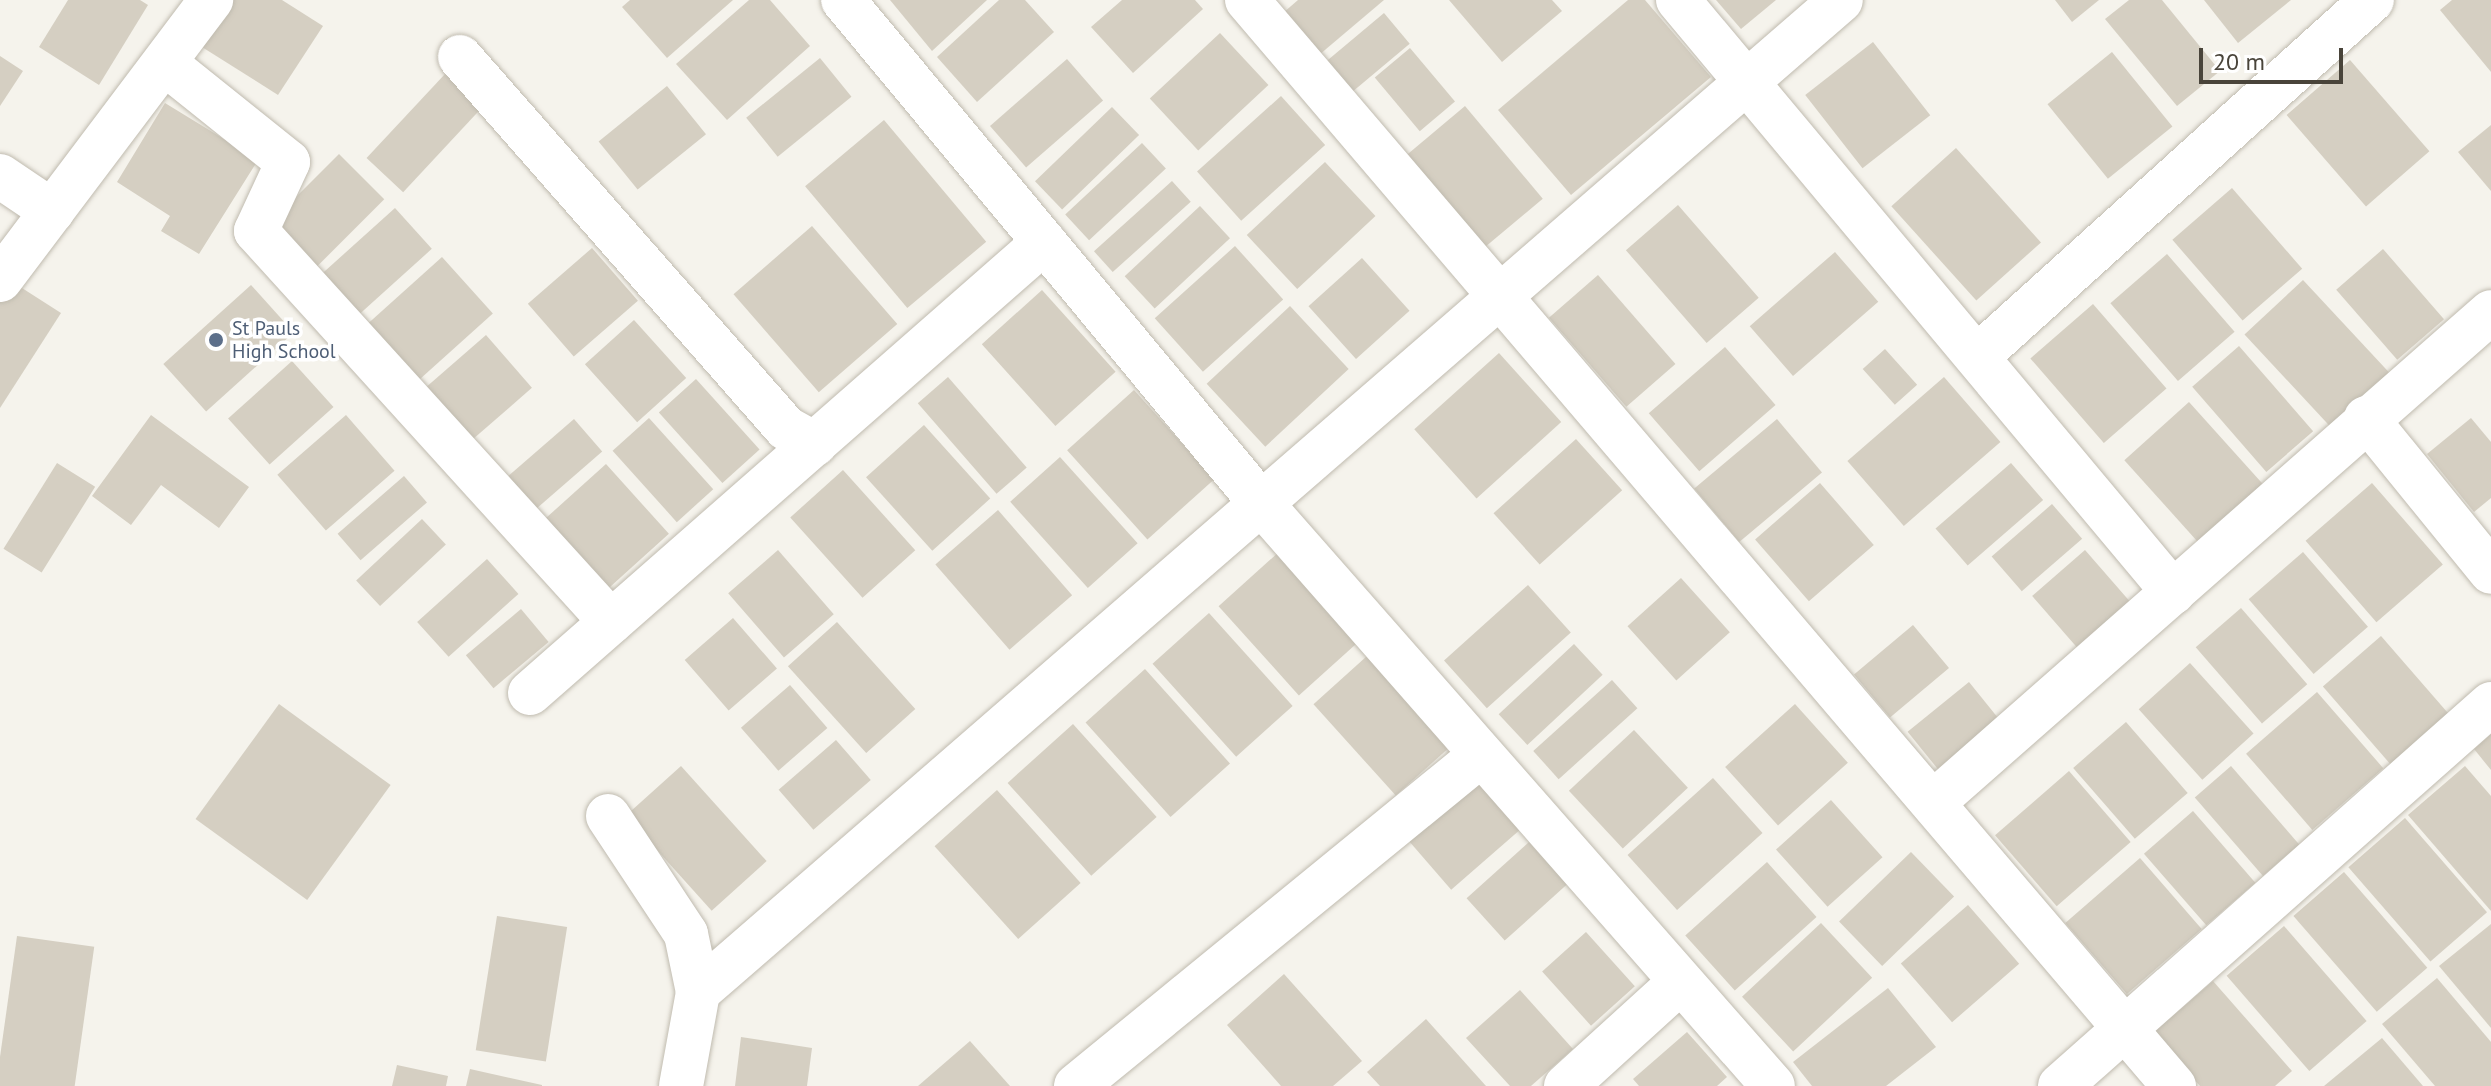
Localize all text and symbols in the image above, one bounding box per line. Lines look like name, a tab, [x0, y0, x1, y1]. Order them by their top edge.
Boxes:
scale bar	[2203, 32, 2347, 82]
text: 20 m	[2213, 46, 2265, 77]
place label: St Pauls High School	[232, 316, 336, 363]
marker: St Pauls High School	[207, 331, 225, 349]

